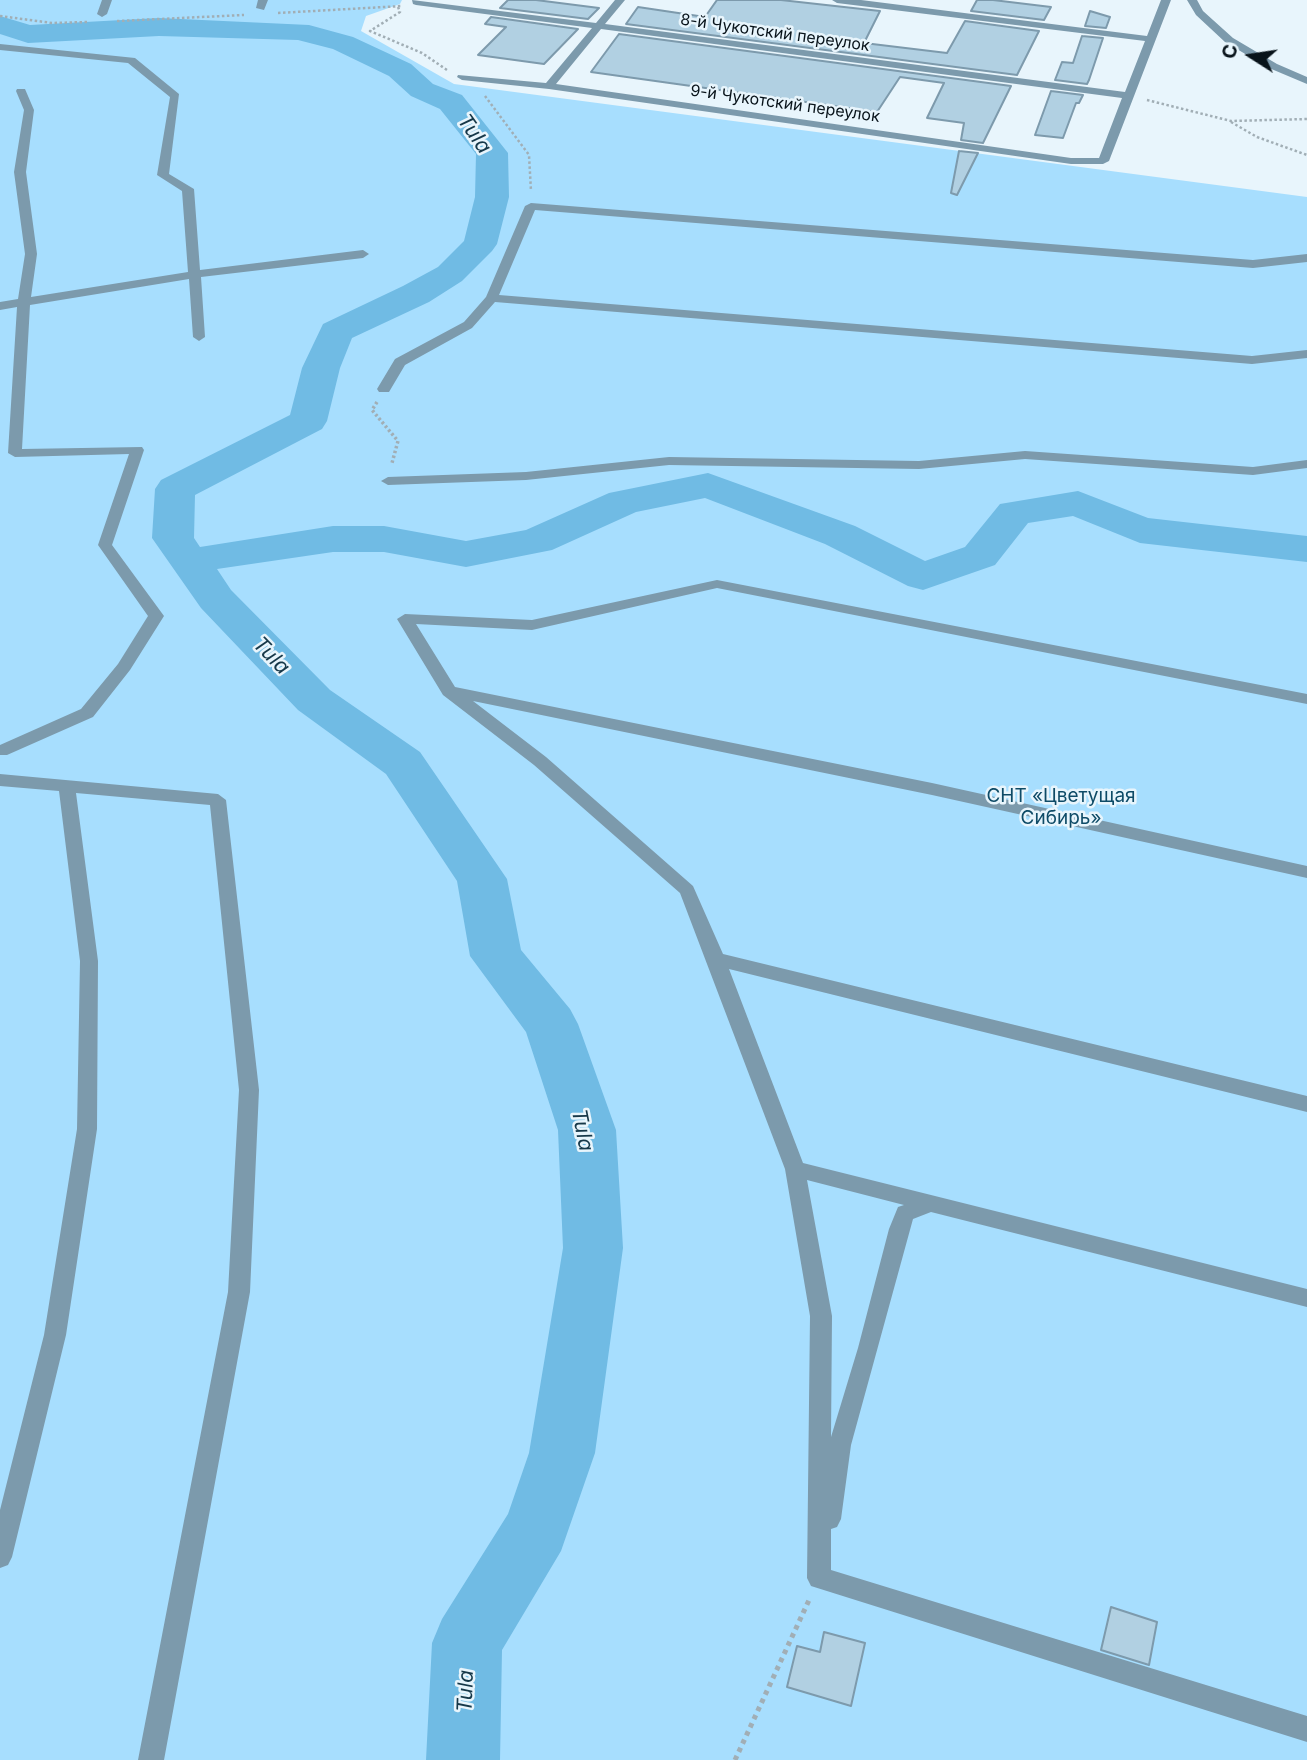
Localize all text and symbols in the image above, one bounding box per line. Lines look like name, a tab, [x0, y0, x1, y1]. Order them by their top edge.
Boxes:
street label: 8-й Чукотский переулок	[679, 10, 871, 56]
north arrow	[1216, 21, 1286, 91]
text: С	[1217, 42, 1243, 61]
street label: 9-й Чукотский переулок	[689, 81, 881, 127]
water label: Tula	[452, 109, 496, 159]
water label: Tula	[247, 632, 295, 680]
park label: СНТ «Цветущая Сибирь»	[986, 785, 1136, 829]
water label: Tula	[566, 1107, 598, 1153]
water label: Tula	[453, 1669, 479, 1713]

